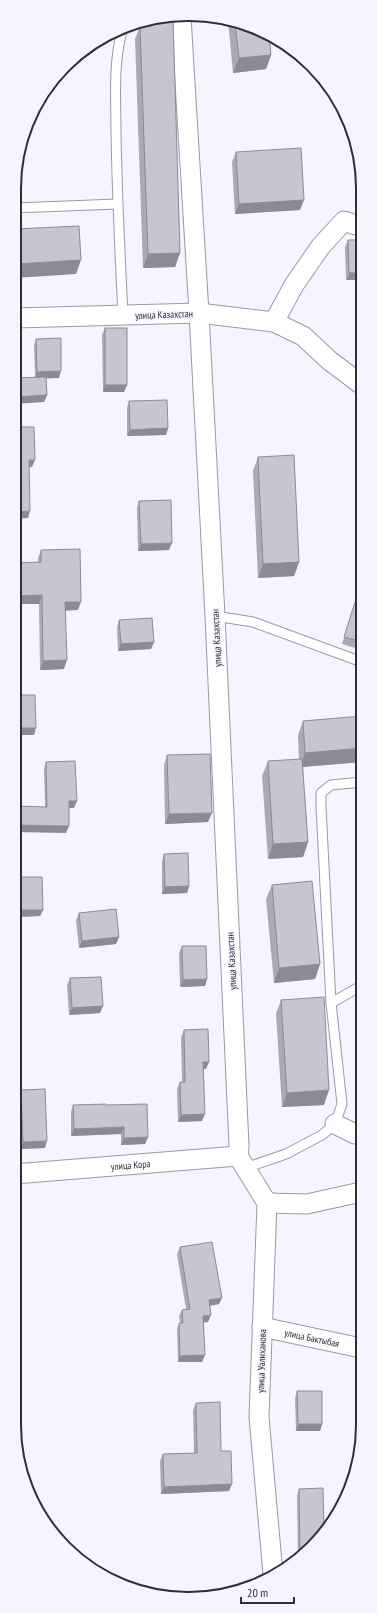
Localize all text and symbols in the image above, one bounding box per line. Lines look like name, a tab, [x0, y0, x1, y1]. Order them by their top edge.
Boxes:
street label: улица Казахстан	[135, 307, 193, 322]
street label: улица Казахстан	[208, 609, 225, 667]
street label: улица Казахстан	[223, 932, 240, 990]
street label: улица Кора	[110, 1157, 151, 1173]
street label: улица Бактыбая	[283, 1326, 341, 1350]
street label: улица Уалиханова	[254, 1329, 269, 1393]
scale bar	[241, 1579, 294, 1605]
text: 20 m	[247, 1585, 268, 1600]

